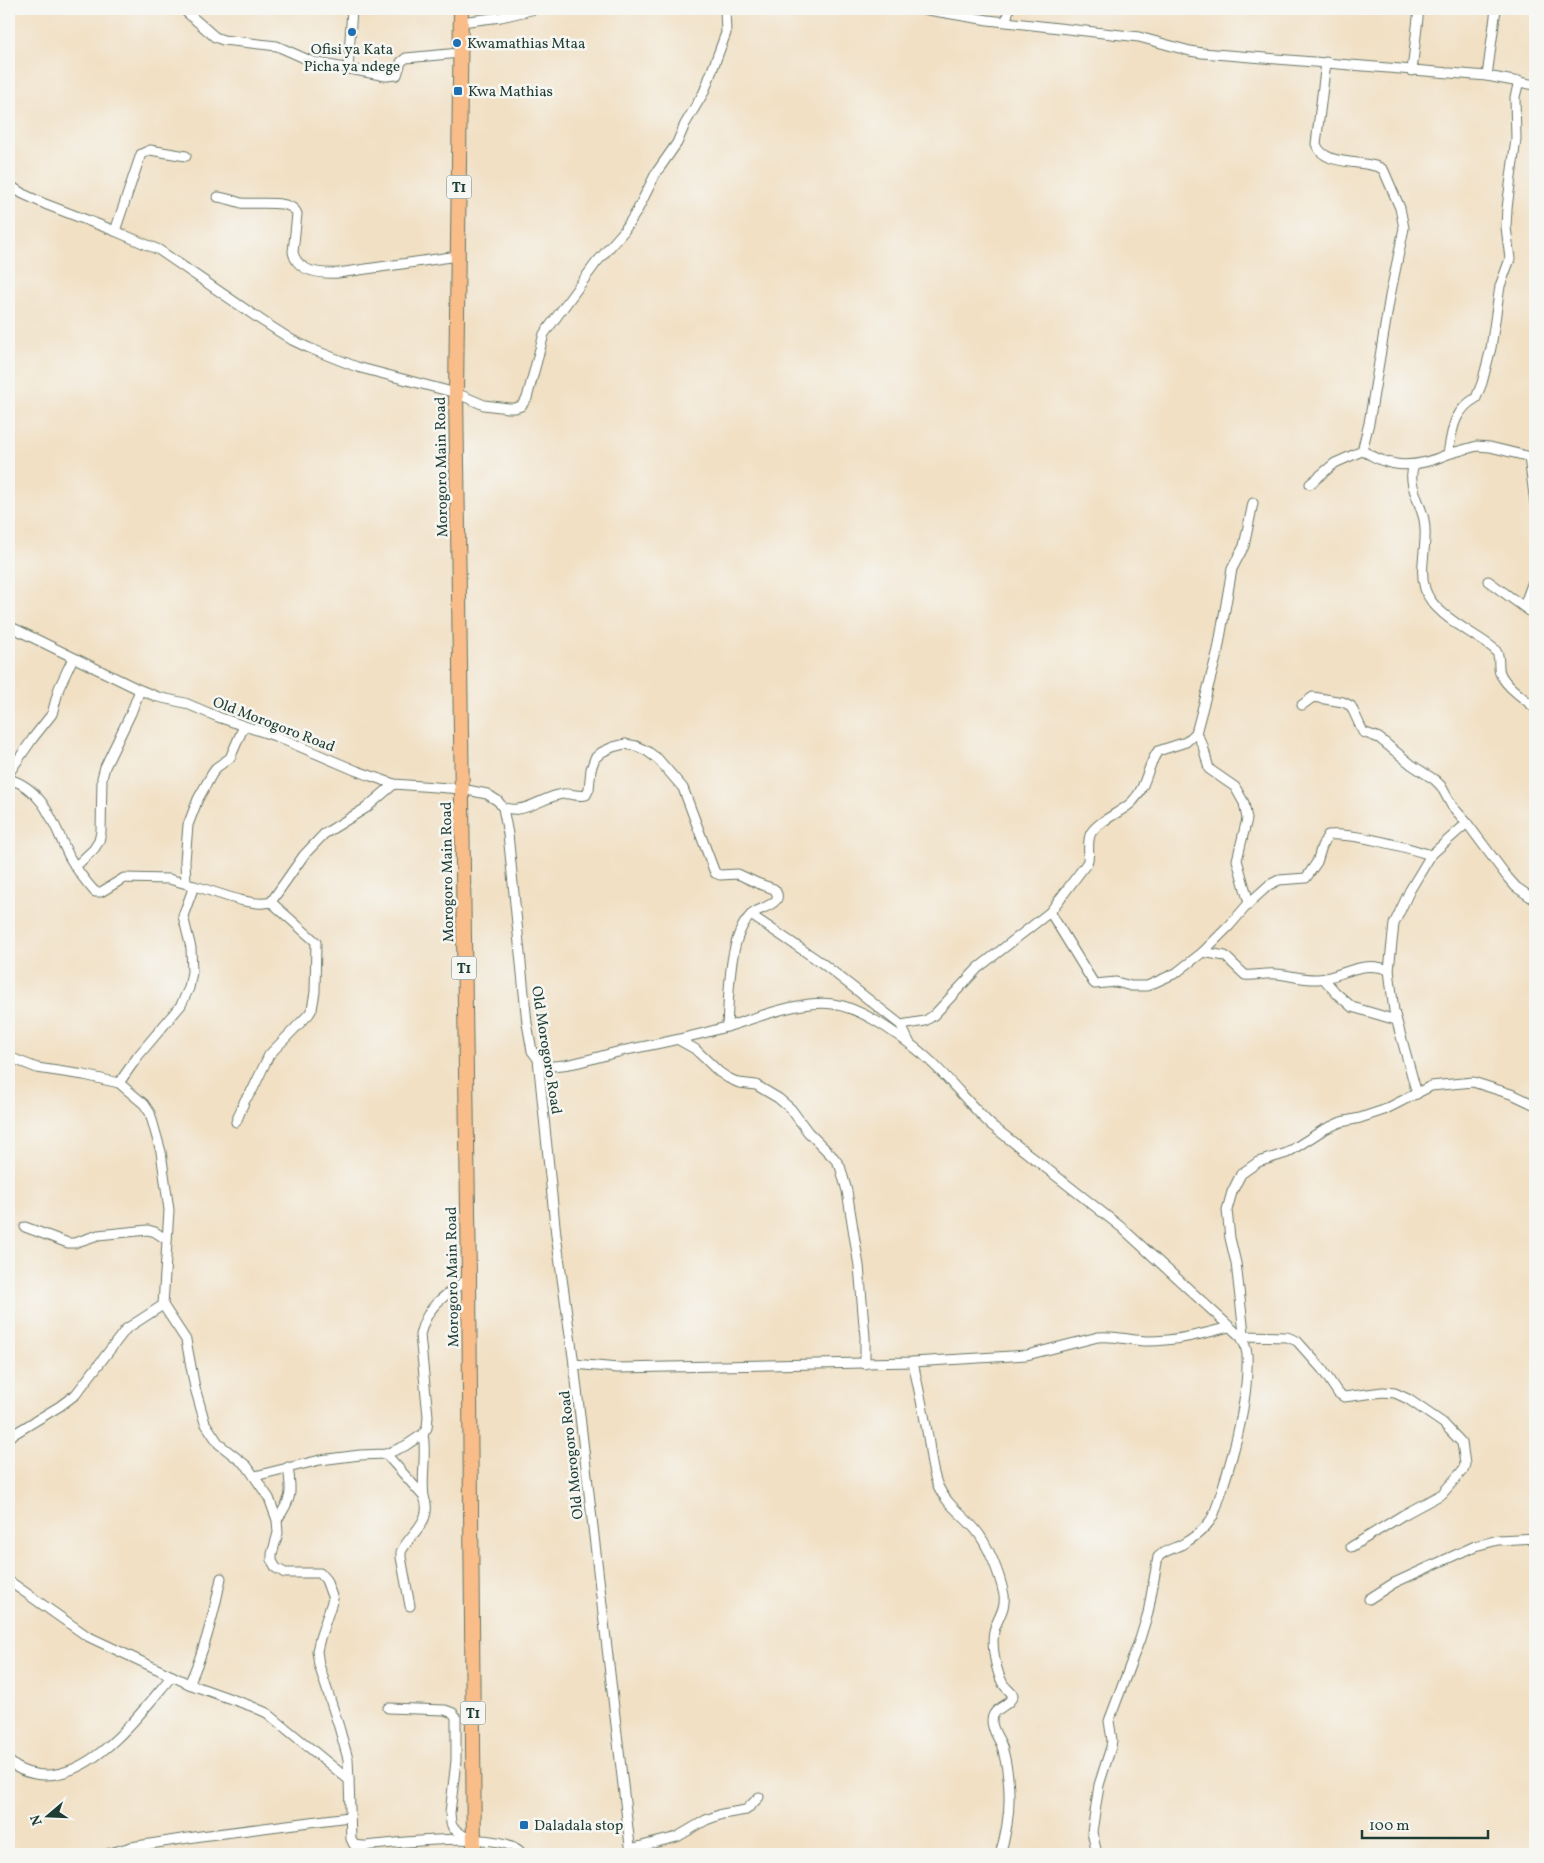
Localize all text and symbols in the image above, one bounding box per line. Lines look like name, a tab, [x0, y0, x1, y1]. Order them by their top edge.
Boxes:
marker: Ofisi ya Kata Picha ya ndege	[346, 26, 358, 38]
place label: Kwamathias Mtaa	[467, 34, 586, 55]
marker: Kwamathias Mtaa	[451, 37, 463, 49]
place label: Ofisi ya Kata Picha ya ndege	[304, 40, 400, 78]
place label: Kwa Mathias	[468, 82, 553, 103]
marker: Kwa Mathias	[452, 85, 464, 97]
road number: T1	[446, 176, 472, 198]
street label: Morogoro Main Road	[431, 396, 454, 537]
street label: Old Morogoro Road	[209, 692, 338, 758]
street label: Morogoro Main Road	[437, 801, 460, 942]
road number: T1	[452, 956, 476, 980]
street label: Old Morogoro Road	[525, 985, 566, 1116]
street label: Morogoro Main Road	[442, 1206, 465, 1347]
street label: Old Morogoro Road	[555, 1389, 590, 1520]
road number: T1	[460, 1702, 486, 1725]
north arrow	[22, 1790, 72, 1840]
scale bar	[1362, 1808, 1488, 1840]
text: N	[26, 1812, 48, 1828]
place label: Daladala stop	[534, 1816, 623, 1837]
text: 100 m	[1369, 1816, 1409, 1837]
marker: Daladala stop	[518, 1819, 530, 1831]

